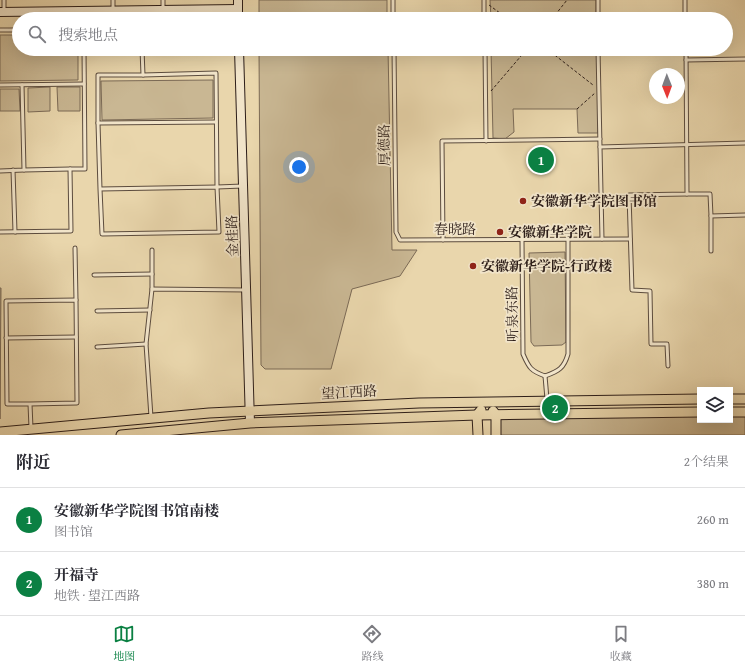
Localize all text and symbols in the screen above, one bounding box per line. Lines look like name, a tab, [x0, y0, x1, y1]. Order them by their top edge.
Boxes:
search box	[12, 12, 733, 56]
icon: search	[26, 23, 48, 45]
text: 搜索地点	[58, 24, 118, 45]
north arrow	[649, 68, 685, 104]
street label: 厚德路	[374, 124, 394, 166]
pin: 1	[528, 145, 554, 175]
your location	[289, 157, 309, 177]
place label: 安徽新华学院图书馆	[531, 191, 657, 211]
marker: 安徽新华学院图书馆	[518, 196, 528, 206]
street label: 金桂路	[221, 215, 243, 257]
street label: 春晓路	[434, 219, 476, 239]
place label: 安徽新华学院	[508, 222, 592, 242]
marker: 安徽新华学院	[495, 227, 505, 237]
place label: 安徽新华学院-行政楼	[481, 256, 612, 276]
marker: 安徽新华学院-行政楼	[468, 261, 478, 271]
street label: 听泉东路	[502, 286, 522, 342]
street label: 望江西路	[321, 381, 377, 403]
map controls	[697, 387, 733, 423]
button: layers	[697, 387, 733, 423]
pin: 2	[542, 393, 568, 423]
text: 附近	[16, 449, 50, 474]
text: 2个结果	[684, 452, 729, 471]
text: 安徽新华学院图书馆南楼	[54, 500, 219, 521]
text: 1	[26, 510, 32, 529]
text: 260 m	[697, 510, 729, 529]
text: 图书馆	[54, 522, 93, 541]
text: 开福寺	[54, 564, 99, 585]
text: 2	[26, 574, 32, 593]
text: 380 m	[697, 574, 729, 593]
text: 地铁 · 望江西路	[54, 586, 140, 605]
tab: 地图	[113, 623, 135, 664]
tab: 路线	[361, 623, 383, 664]
tab: 收藏	[610, 623, 632, 664]

